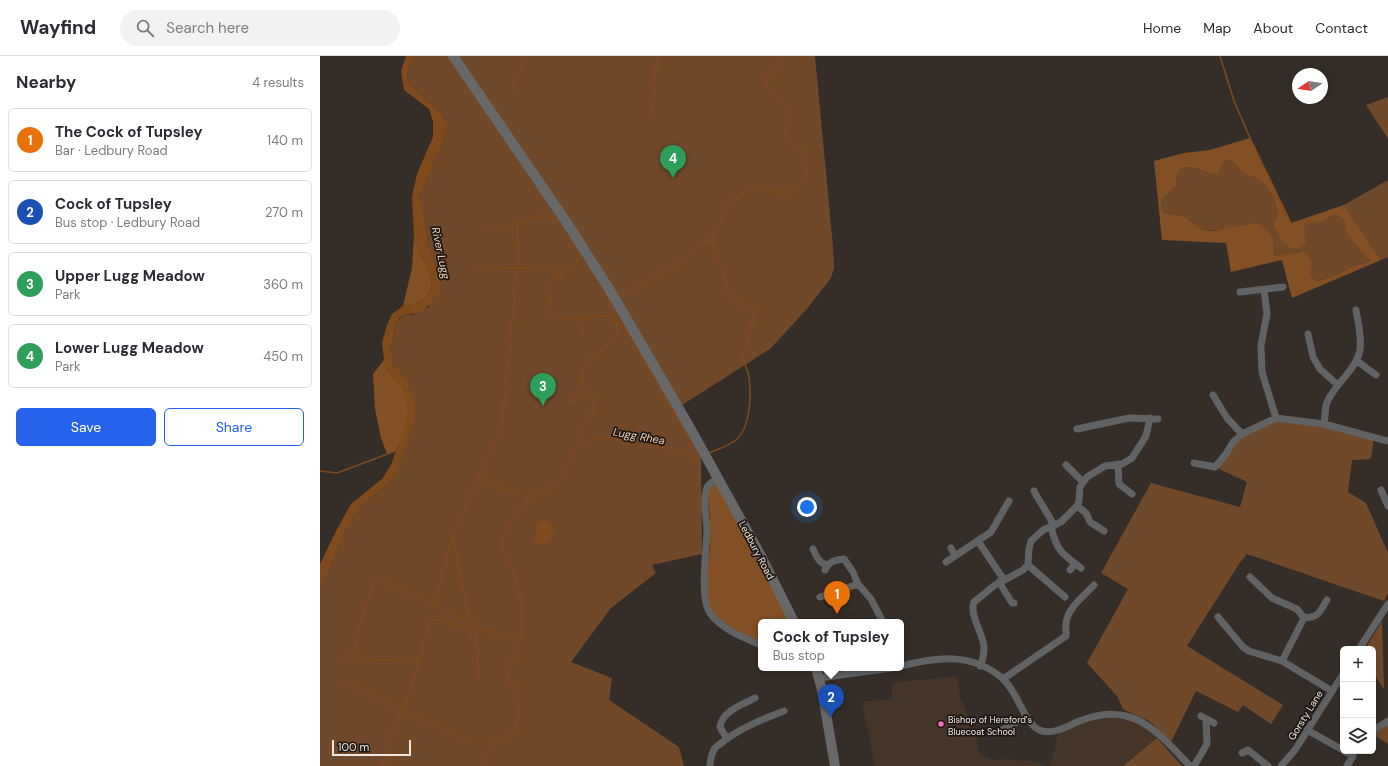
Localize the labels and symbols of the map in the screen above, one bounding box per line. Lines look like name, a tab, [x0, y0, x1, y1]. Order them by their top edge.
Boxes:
north arrow	[1292, 68, 1328, 104]
pin: 4	[660, 145, 686, 178]
water label: River Lugg	[429, 226, 454, 281]
pin: 3	[530, 373, 556, 406]
water label: Lugg Rhea	[612, 425, 666, 447]
your location	[797, 497, 817, 517]
street label: Ledbury Road	[736, 519, 777, 582]
pin: 1	[824, 581, 850, 614]
pin: 2	[818, 684, 844, 717]
street label: Gorsty Lane	[1285, 688, 1326, 743]
place label: Bishop of Hereford's Bluecoat School	[948, 714, 1032, 738]
marker: Bishop of Hereford's Bluecoat School	[936, 719, 946, 729]
scale bar	[332, 738, 411, 757]

